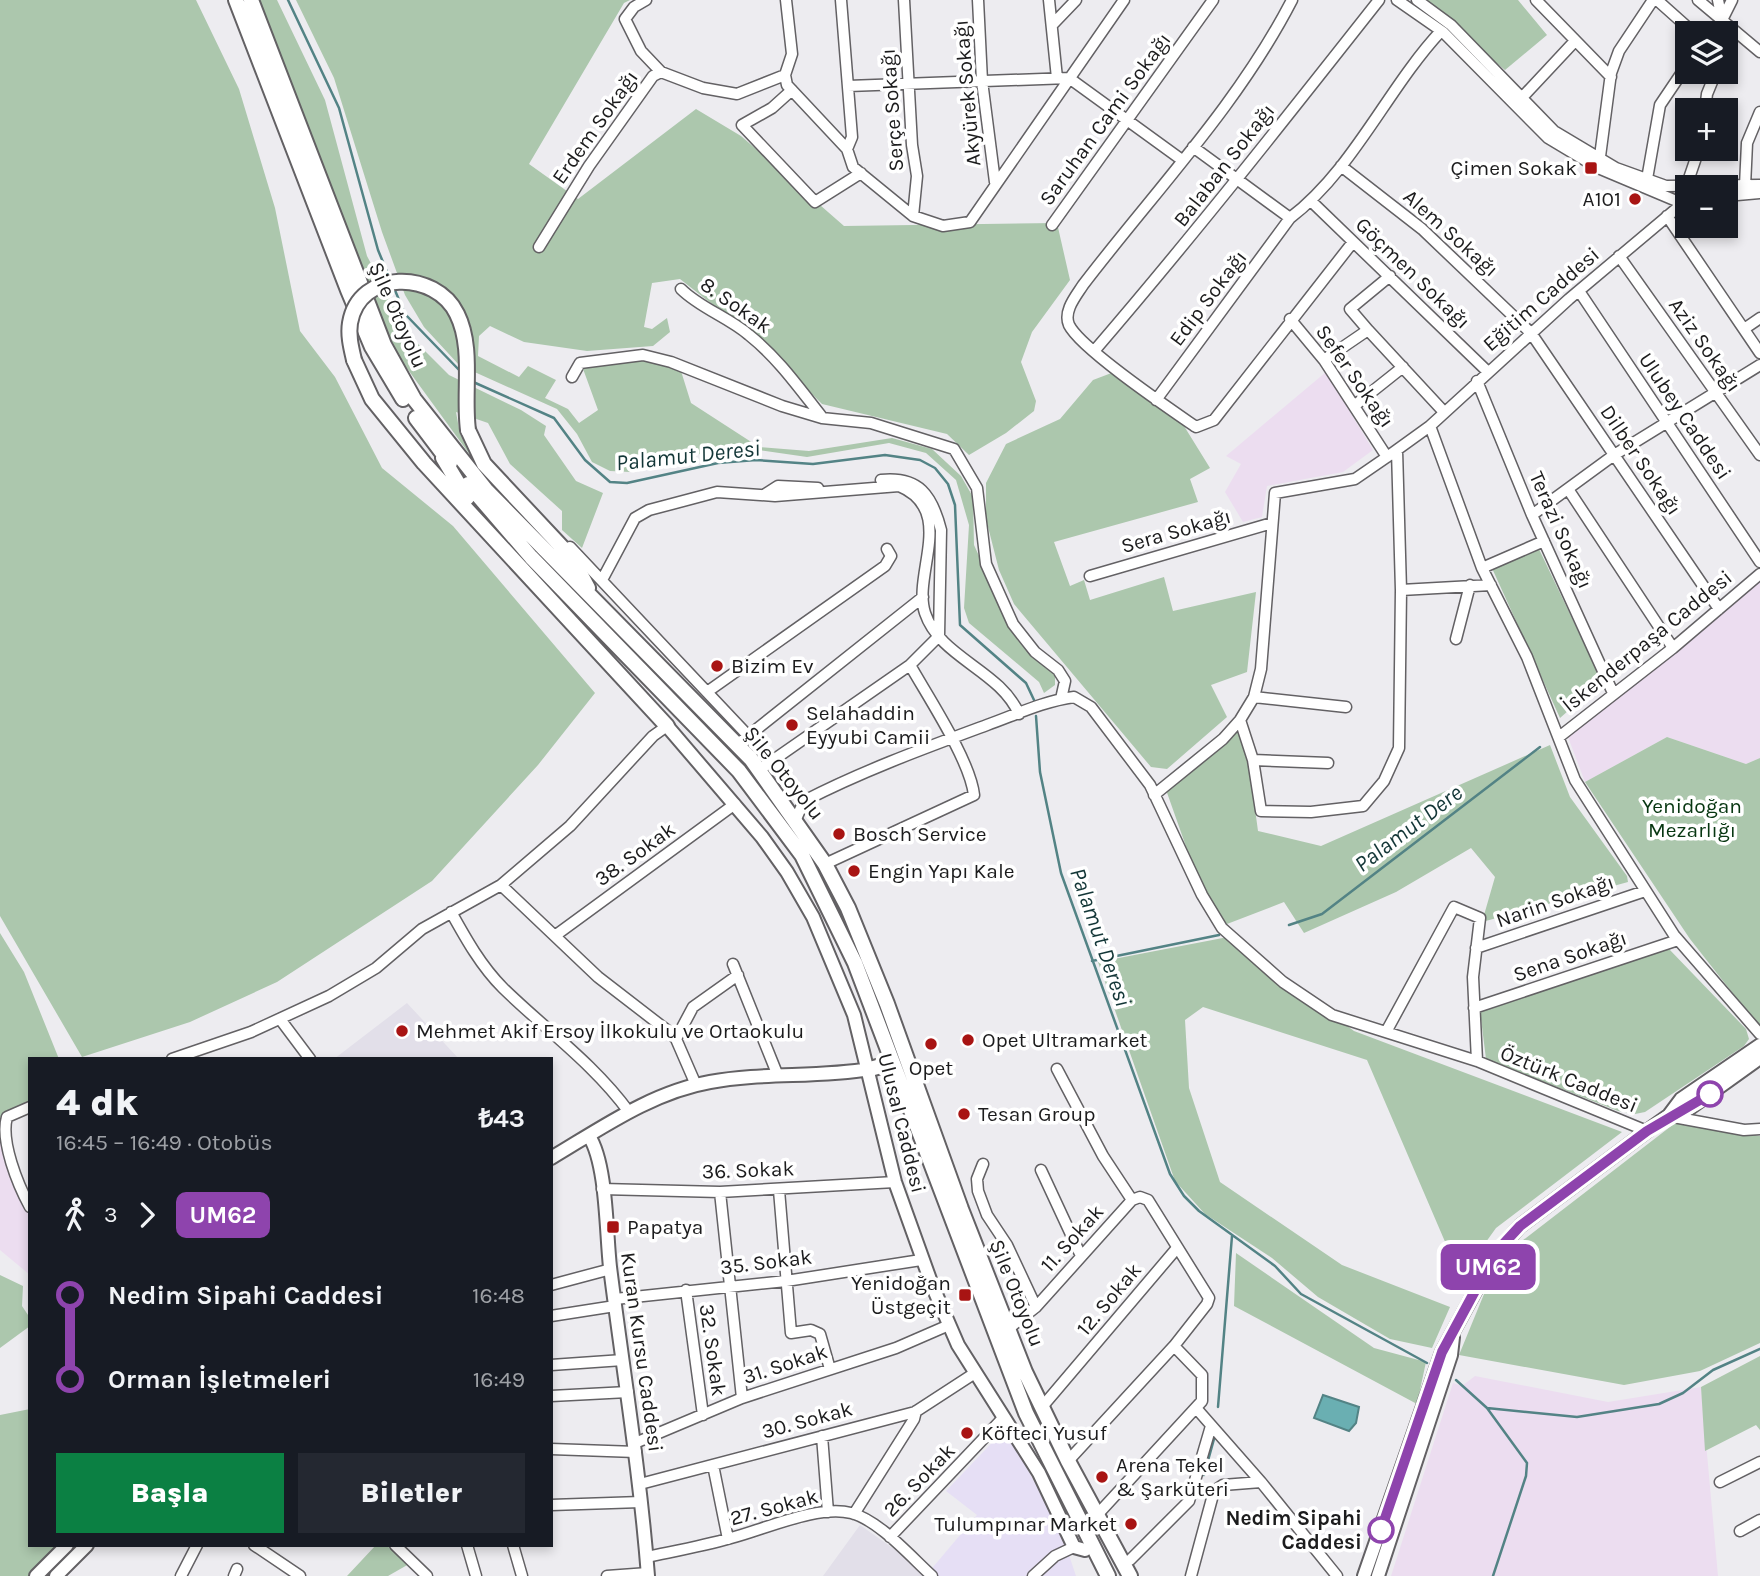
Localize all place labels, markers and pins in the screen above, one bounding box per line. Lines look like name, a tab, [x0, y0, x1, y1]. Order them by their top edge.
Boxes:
place label: Çimen Sokak	[1450, 156, 1577, 180]
marker: Çimen Sokak	[1583, 160, 1599, 176]
place label: A101	[1583, 187, 1621, 211]
marker: A101	[1627, 191, 1643, 207]
place label: Bizim Ev	[731, 654, 814, 678]
marker: Bizim Ev	[709, 658, 725, 674]
place label: Selahaddin Eyyubi Camii	[806, 701, 930, 749]
marker: Selahaddin Eyyubi Camii	[784, 717, 800, 733]
place label: Bosch Service	[853, 822, 987, 846]
marker: Bosch Service	[831, 826, 847, 842]
place label: Engin Yapı Kale	[868, 859, 1015, 883]
marker: Engin Yapı Kale	[846, 863, 862, 879]
place label: Mehmet Akif Ersoy İlkokulu ve Ortaokulu	[416, 1019, 804, 1043]
marker: Mehmet Akif Ersoy İlkokulu ve Ortaokulu	[394, 1023, 410, 1039]
place label: Opet Ultramarket	[982, 1028, 1148, 1052]
marker: Opet Ultramarket	[960, 1032, 976, 1048]
marker: Opet	[923, 1036, 939, 1052]
place label: Opet	[909, 1056, 953, 1080]
unlabelled marker	[1697, 1081, 1723, 1107]
place label: Tesan Group	[978, 1102, 1096, 1126]
marker: Tesan Group	[956, 1106, 972, 1122]
place label: Papatya	[627, 1215, 703, 1239]
marker: Papatya	[605, 1219, 621, 1235]
place label: Yenidoğan Üstgeçit	[851, 1271, 951, 1319]
marker: Yenidoğan Üstgeçit	[957, 1287, 973, 1303]
place label: Köfteci Yusuf	[981, 1421, 1108, 1445]
marker: Köfteci Yusuf	[959, 1425, 975, 1441]
place label: Arena Tekel & Şarküteri	[1116, 1453, 1229, 1501]
marker: Arena Tekel & Şarküteri	[1094, 1469, 1110, 1485]
place label: Nedim Sipahi Caddesi	[1225, 1506, 1362, 1554]
place label: Tulumpınar Market	[934, 1512, 1117, 1536]
marker: Tulumpınar Market	[1123, 1516, 1139, 1532]
marker: Nedim Sipahi Caddesi	[1368, 1517, 1394, 1543]

